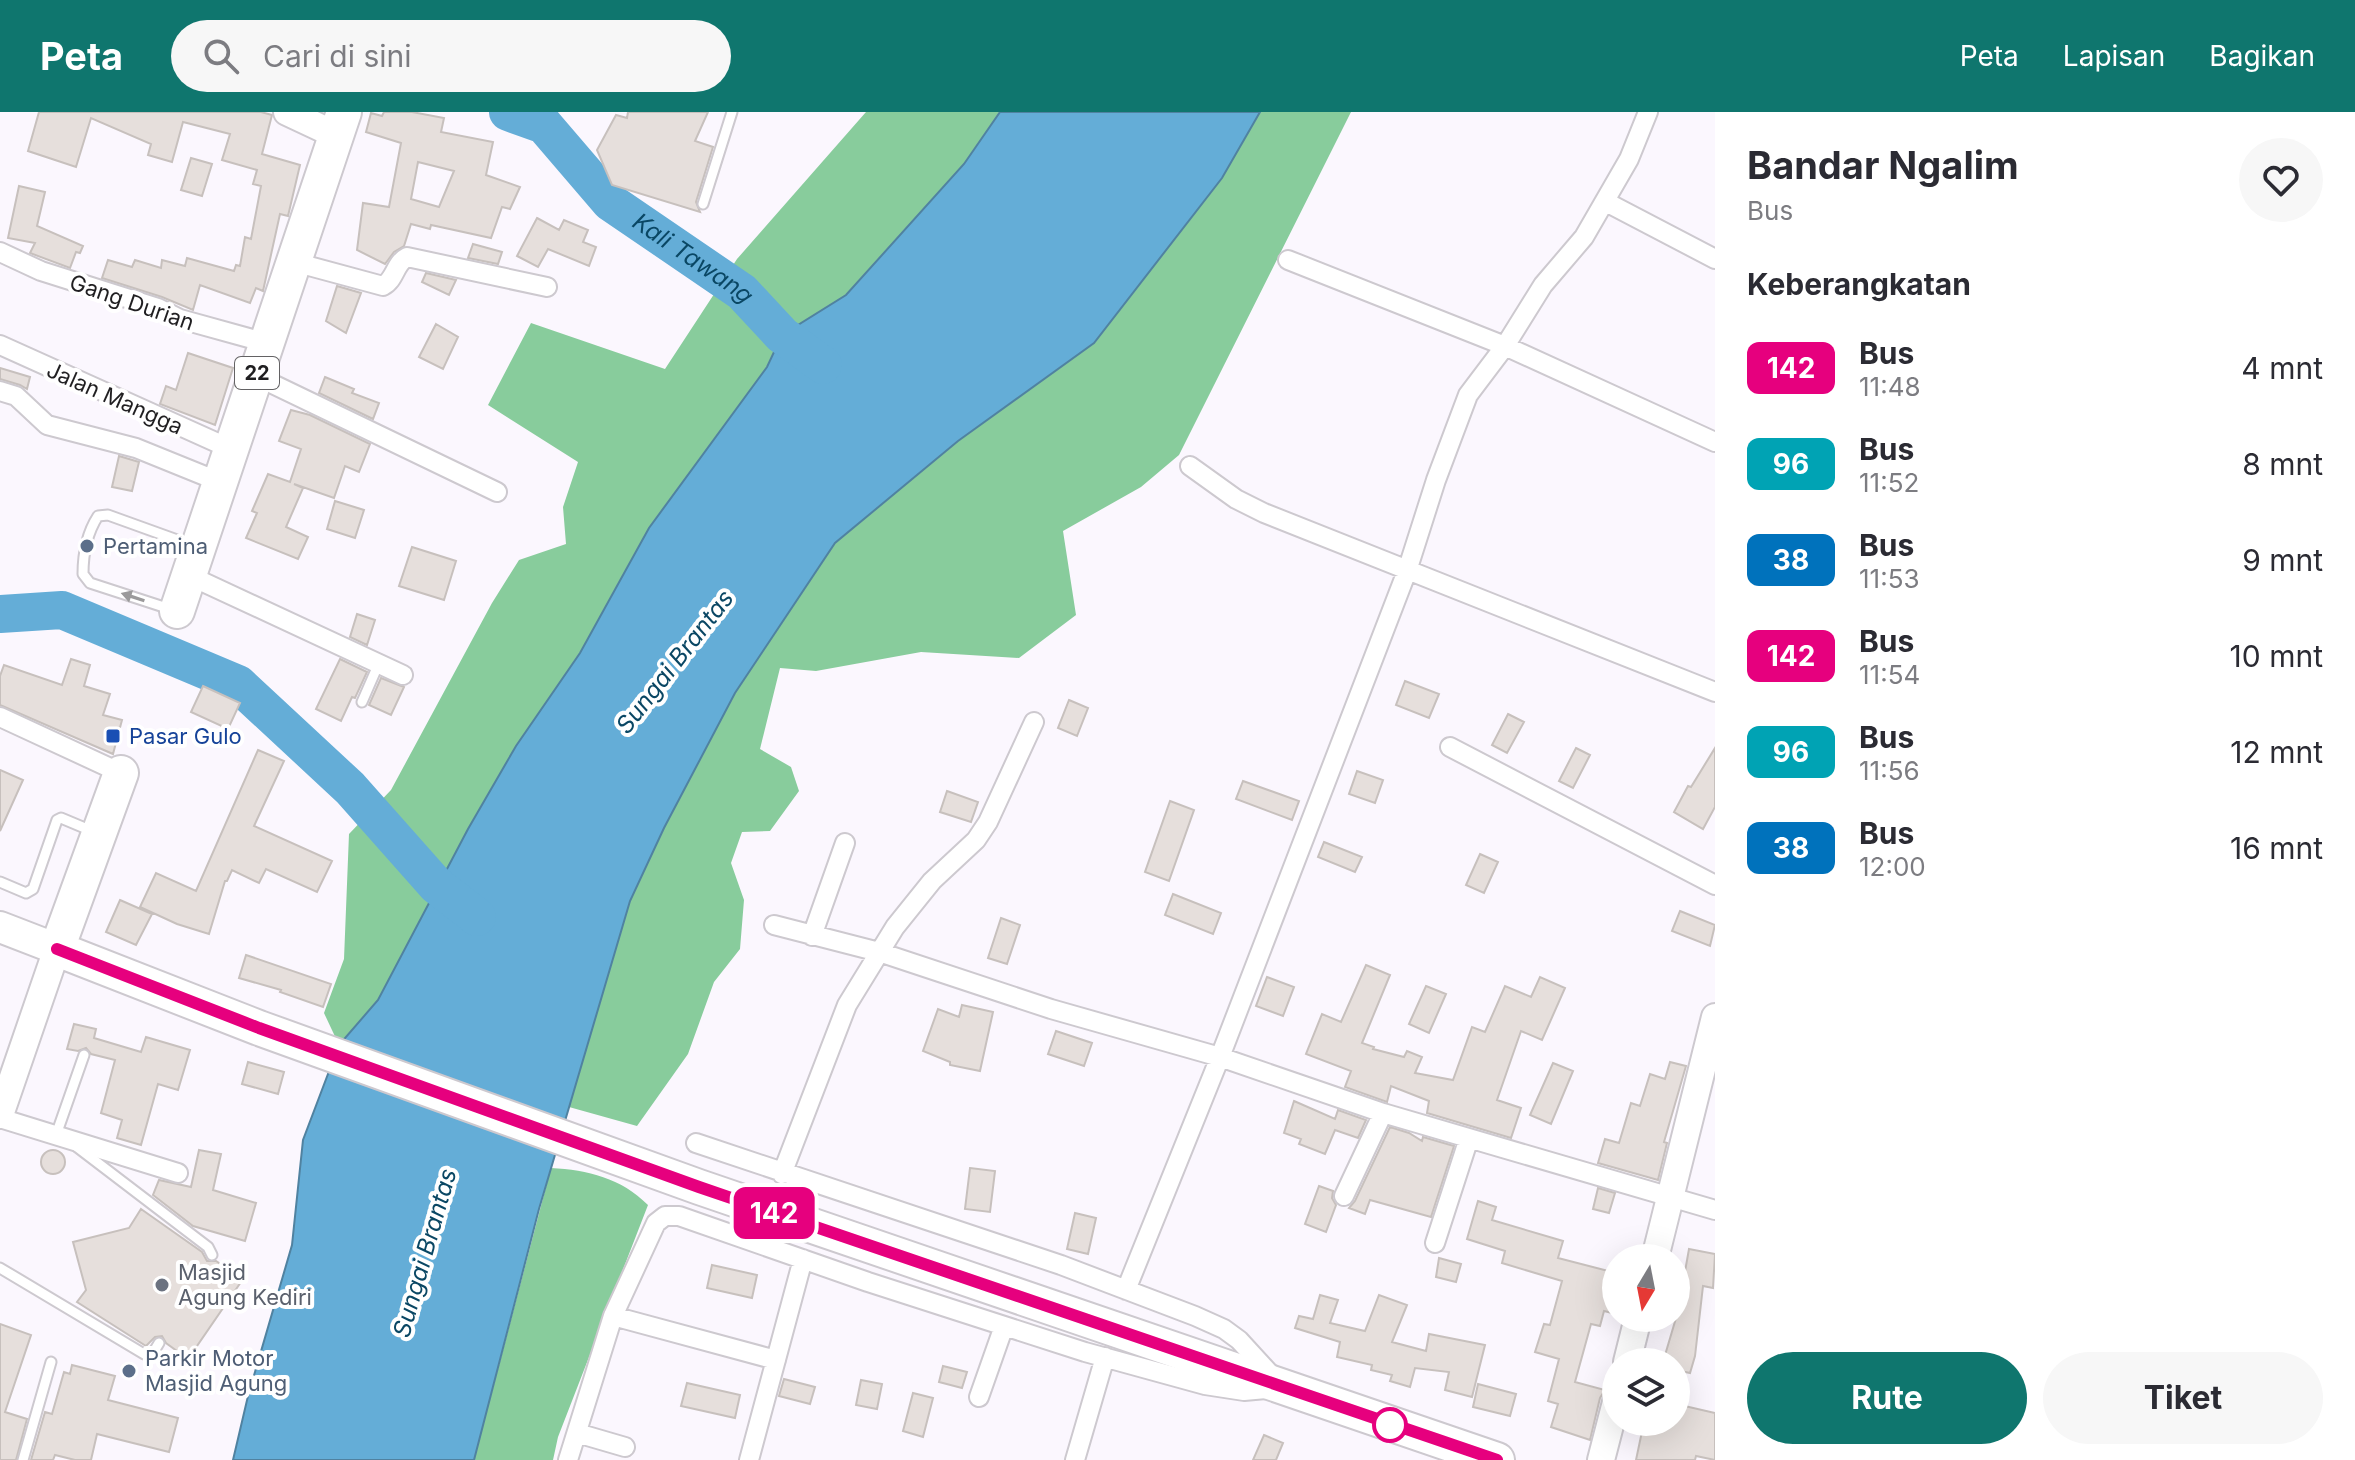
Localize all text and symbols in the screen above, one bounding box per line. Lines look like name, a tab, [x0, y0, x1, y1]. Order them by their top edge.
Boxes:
search box	[171, 20, 731, 92]
text: Peta	[40, 33, 123, 79]
icon: search	[199, 34, 243, 78]
text: Cari di sini	[263, 38, 412, 74]
text: Peta	[1960, 39, 2019, 73]
text: Lapisan	[2063, 39, 2165, 73]
text: Bagikan	[2209, 39, 2315, 73]
button: heart	[2239, 138, 2323, 222]
text: Bandar Ngalim	[1747, 142, 2019, 188]
text: Bus	[1747, 195, 1793, 226]
water label: Kali Tawang	[627, 207, 760, 309]
text: Keberangkatan	[1747, 266, 1971, 302]
street label: Gang Durian	[66, 269, 198, 335]
text: Bus	[1859, 335, 1914, 371]
text: 4 mnt	[2241, 350, 2323, 386]
text: 142	[1767, 351, 1815, 385]
street label: Jalan Mangga	[43, 356, 187, 440]
road number: 22	[235, 357, 279, 389]
text: 11:48	[1859, 371, 1921, 402]
text: Bus	[1859, 431, 1914, 467]
text: 8 mnt	[2242, 446, 2323, 482]
text: 96	[1773, 447, 1809, 481]
text: 11:52	[1859, 467, 1919, 498]
text: Bus	[1859, 527, 1914, 563]
place label: Pertamina	[103, 533, 208, 559]
marker: Pertamina	[78, 537, 96, 555]
text: 9 mnt	[2242, 542, 2323, 578]
text: 38	[1773, 543, 1809, 577]
text: 11:53	[1859, 563, 1920, 594]
water label: Sungai Brantas	[610, 584, 740, 739]
one-way arrow	[121, 590, 145, 603]
text: Bus	[1859, 623, 1914, 659]
text: 10 mnt	[2230, 638, 2323, 674]
text: 142	[1767, 639, 1815, 673]
text: 11:54	[1859, 659, 1920, 690]
text: Bus	[1859, 719, 1914, 755]
place label: Pasar Gulo	[129, 723, 242, 749]
marker: Pasar Gulo	[104, 727, 122, 745]
text: 12 mnt	[2230, 734, 2323, 770]
text: 96	[1773, 735, 1809, 769]
text: 11:56	[1859, 755, 1920, 786]
text: Bus	[1859, 815, 1914, 851]
text: 16 mnt	[2230, 830, 2323, 866]
text: 38	[1773, 831, 1809, 865]
text: 12:00	[1859, 851, 1926, 882]
water label: Sungai Brantas	[387, 1165, 462, 1341]
line badge: 142	[728, 1187, 820, 1239]
text: 142	[750, 1196, 798, 1230]
north arrow	[1602, 1244, 1690, 1332]
map controls	[1602, 1244, 1690, 1436]
place label: Masjid Agung Kediri	[178, 1259, 312, 1310]
marker: Masjid Agung Kediri	[153, 1276, 171, 1294]
place label: Parkir Motor Masjid Agung	[145, 1345, 287, 1396]
button: layers	[1602, 1348, 1690, 1436]
button: Rute	[1747, 1352, 2027, 1444]
button: Tiket	[2043, 1352, 2323, 1444]
marker: Parkir Motor Masjid Agung	[120, 1362, 138, 1380]
unlabelled marker	[1373, 1408, 1407, 1442]

